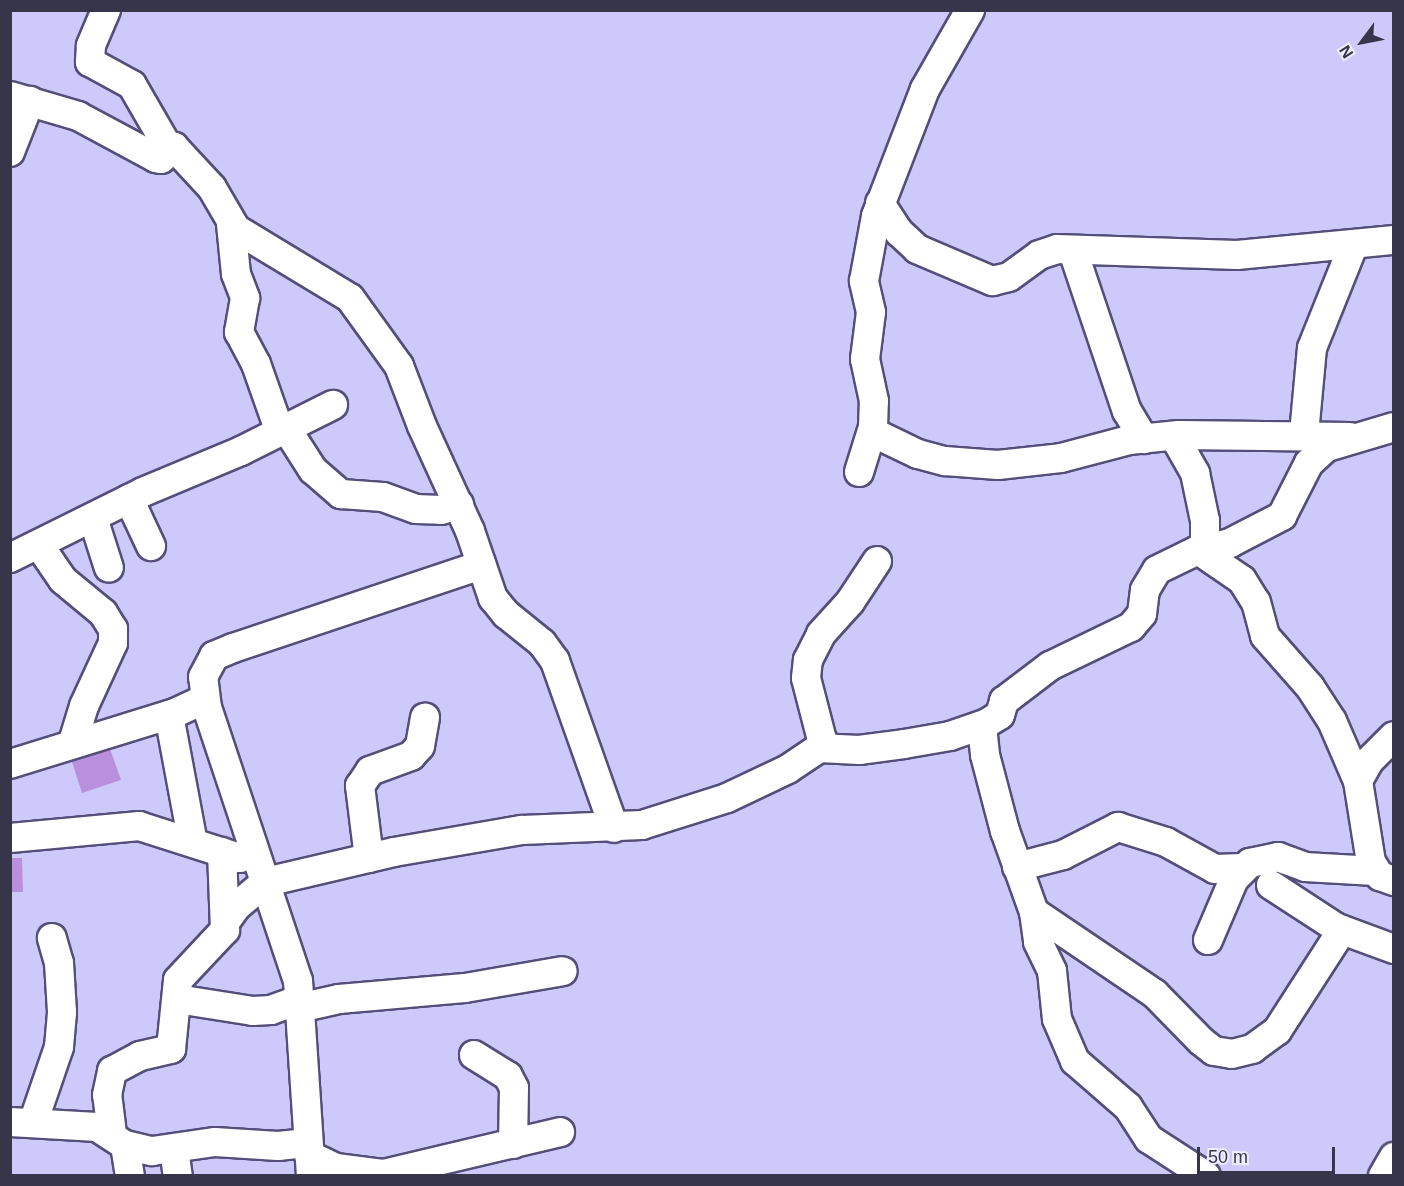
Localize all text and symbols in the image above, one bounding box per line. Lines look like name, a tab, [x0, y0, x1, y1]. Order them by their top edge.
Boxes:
north arrow	[1332, 12, 1392, 72]
text: N	[1336, 42, 1357, 61]
scale bar	[1200, 1135, 1338, 1173]
text: 50 m	[1208, 1147, 1248, 1167]

